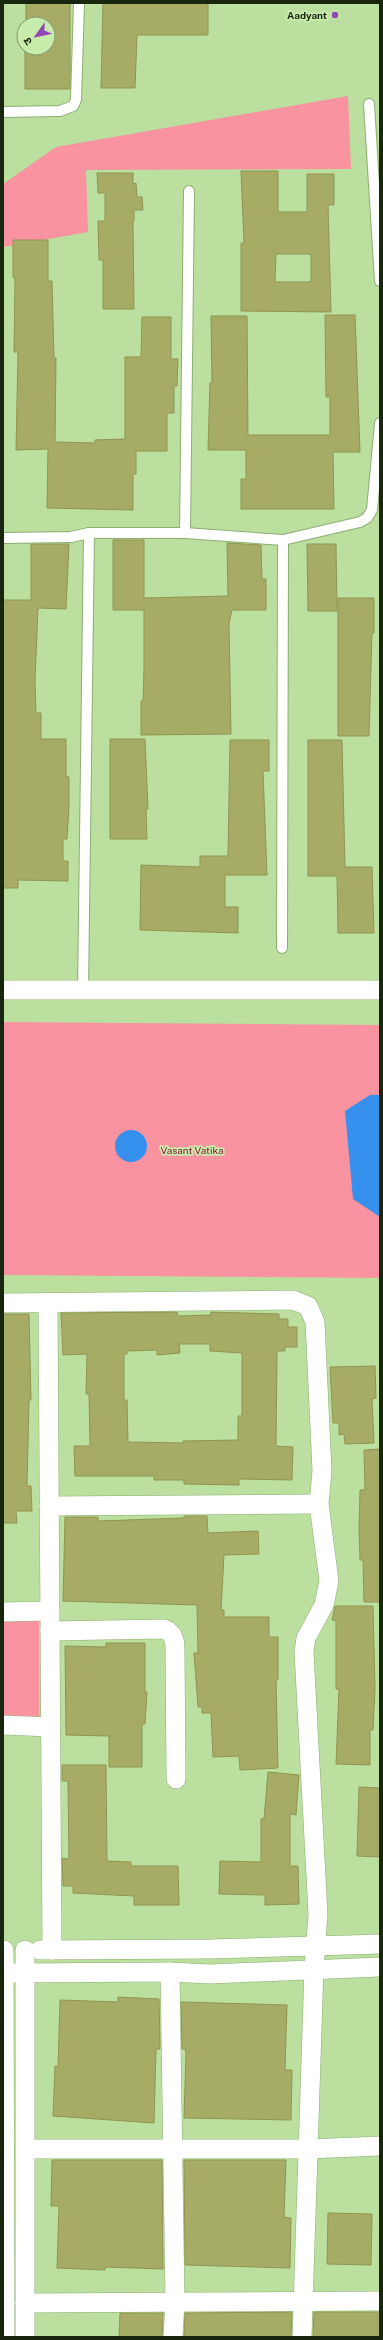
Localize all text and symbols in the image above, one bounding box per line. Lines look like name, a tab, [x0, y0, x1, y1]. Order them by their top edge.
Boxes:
place label: Aadyant	[287, 9, 327, 21]
marker: Aadyant	[330, 10, 340, 20]
north arrow	[16, 16, 56, 56]
text: उ	[21, 35, 34, 47]
park label: Vasant Vatika	[160, 1144, 224, 1156]

